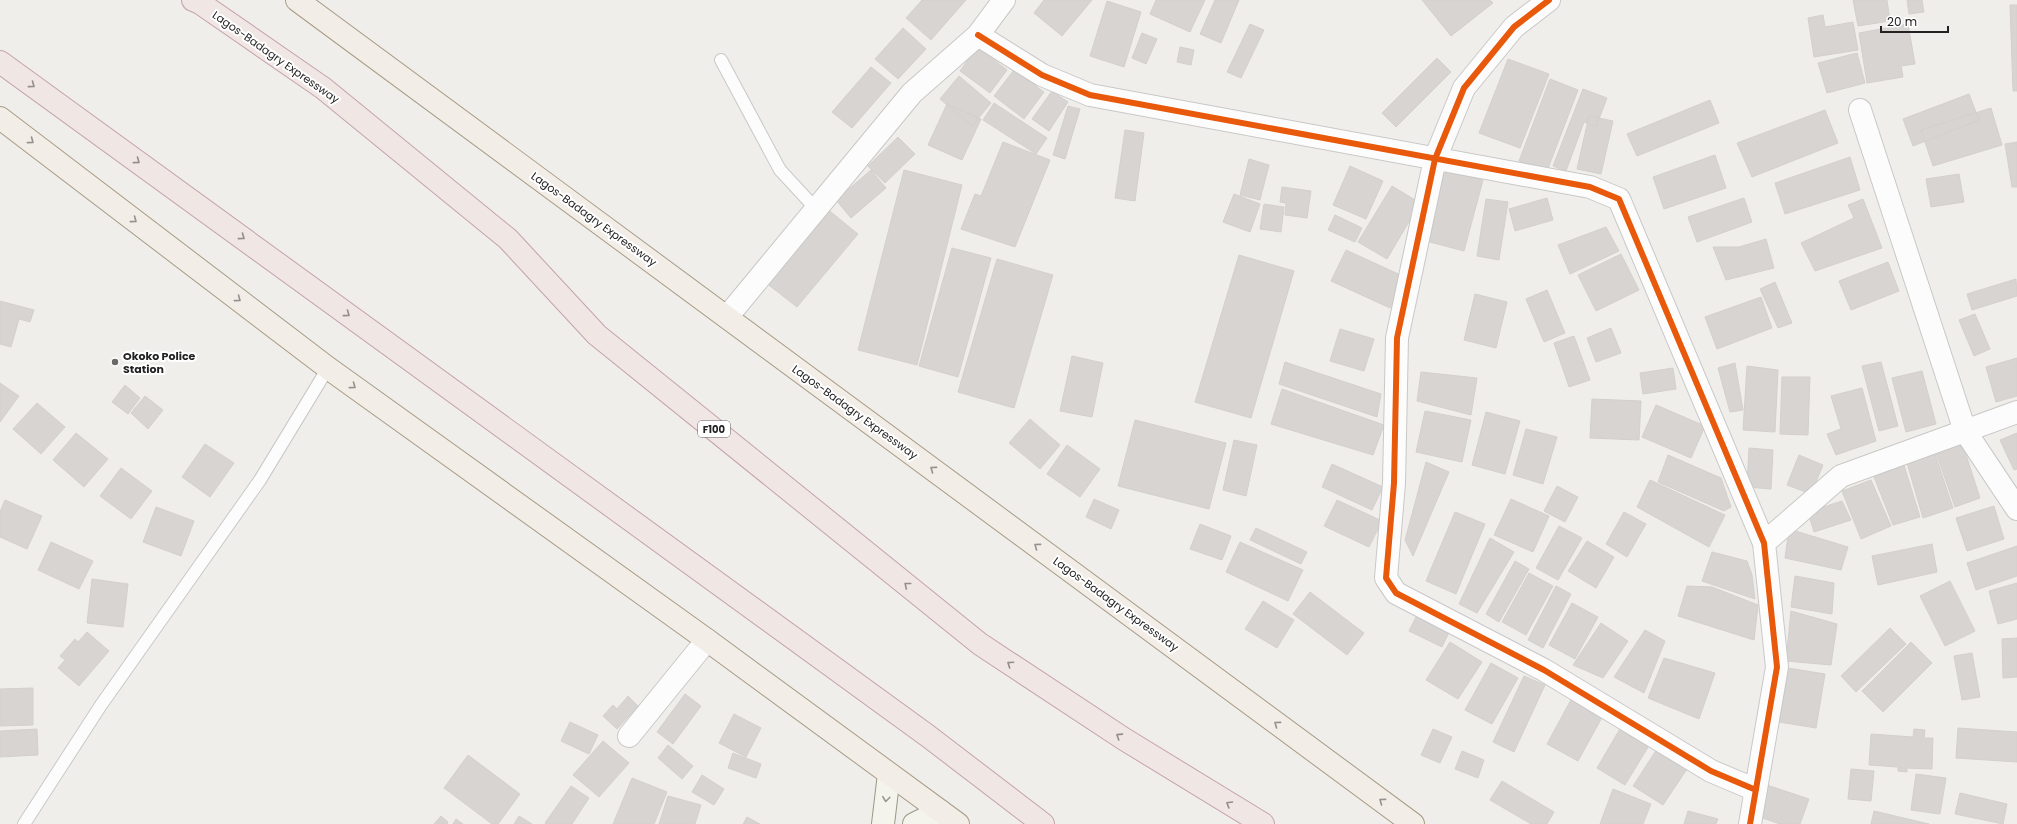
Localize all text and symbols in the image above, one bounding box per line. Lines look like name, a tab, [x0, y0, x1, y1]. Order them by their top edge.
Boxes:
street label: Lagos-Badagry Expressway	[209, 7, 343, 107]
scale bar	[1881, 8, 1948, 34]
text: 20 m	[1887, 13, 1917, 30]
one-way arrow	[27, 80, 34, 87]
one-way arrow	[27, 137, 34, 144]
one-way arrow	[132, 156, 139, 163]
street label: Lagos-Badagry Expressway	[528, 168, 661, 270]
one-way arrow	[130, 216, 137, 223]
one-way arrow	[238, 233, 245, 240]
one-way arrow	[233, 294, 240, 301]
one-way arrow	[343, 309, 350, 317]
place label: Okoko Police Station	[123, 348, 196, 377]
marker: Okoko Police Station	[110, 357, 120, 367]
street label: Lagos-Badagry Expressway	[789, 361, 922, 463]
one-way arrow	[348, 381, 355, 388]
road number: F100	[698, 421, 730, 437]
one-way arrow	[930, 467, 937, 474]
one-way arrow	[1035, 544, 1042, 551]
street label: Lagos-Badagry Expressway	[1050, 553, 1183, 655]
one-way arrow	[905, 582, 912, 589]
one-way arrow	[1007, 661, 1014, 668]
one-way arrow	[1274, 721, 1281, 728]
one-way arrow	[1116, 733, 1123, 740]
one-way arrow	[881, 796, 890, 802]
one-way arrow	[1379, 799, 1386, 806]
one-way arrow	[1226, 801, 1233, 808]

